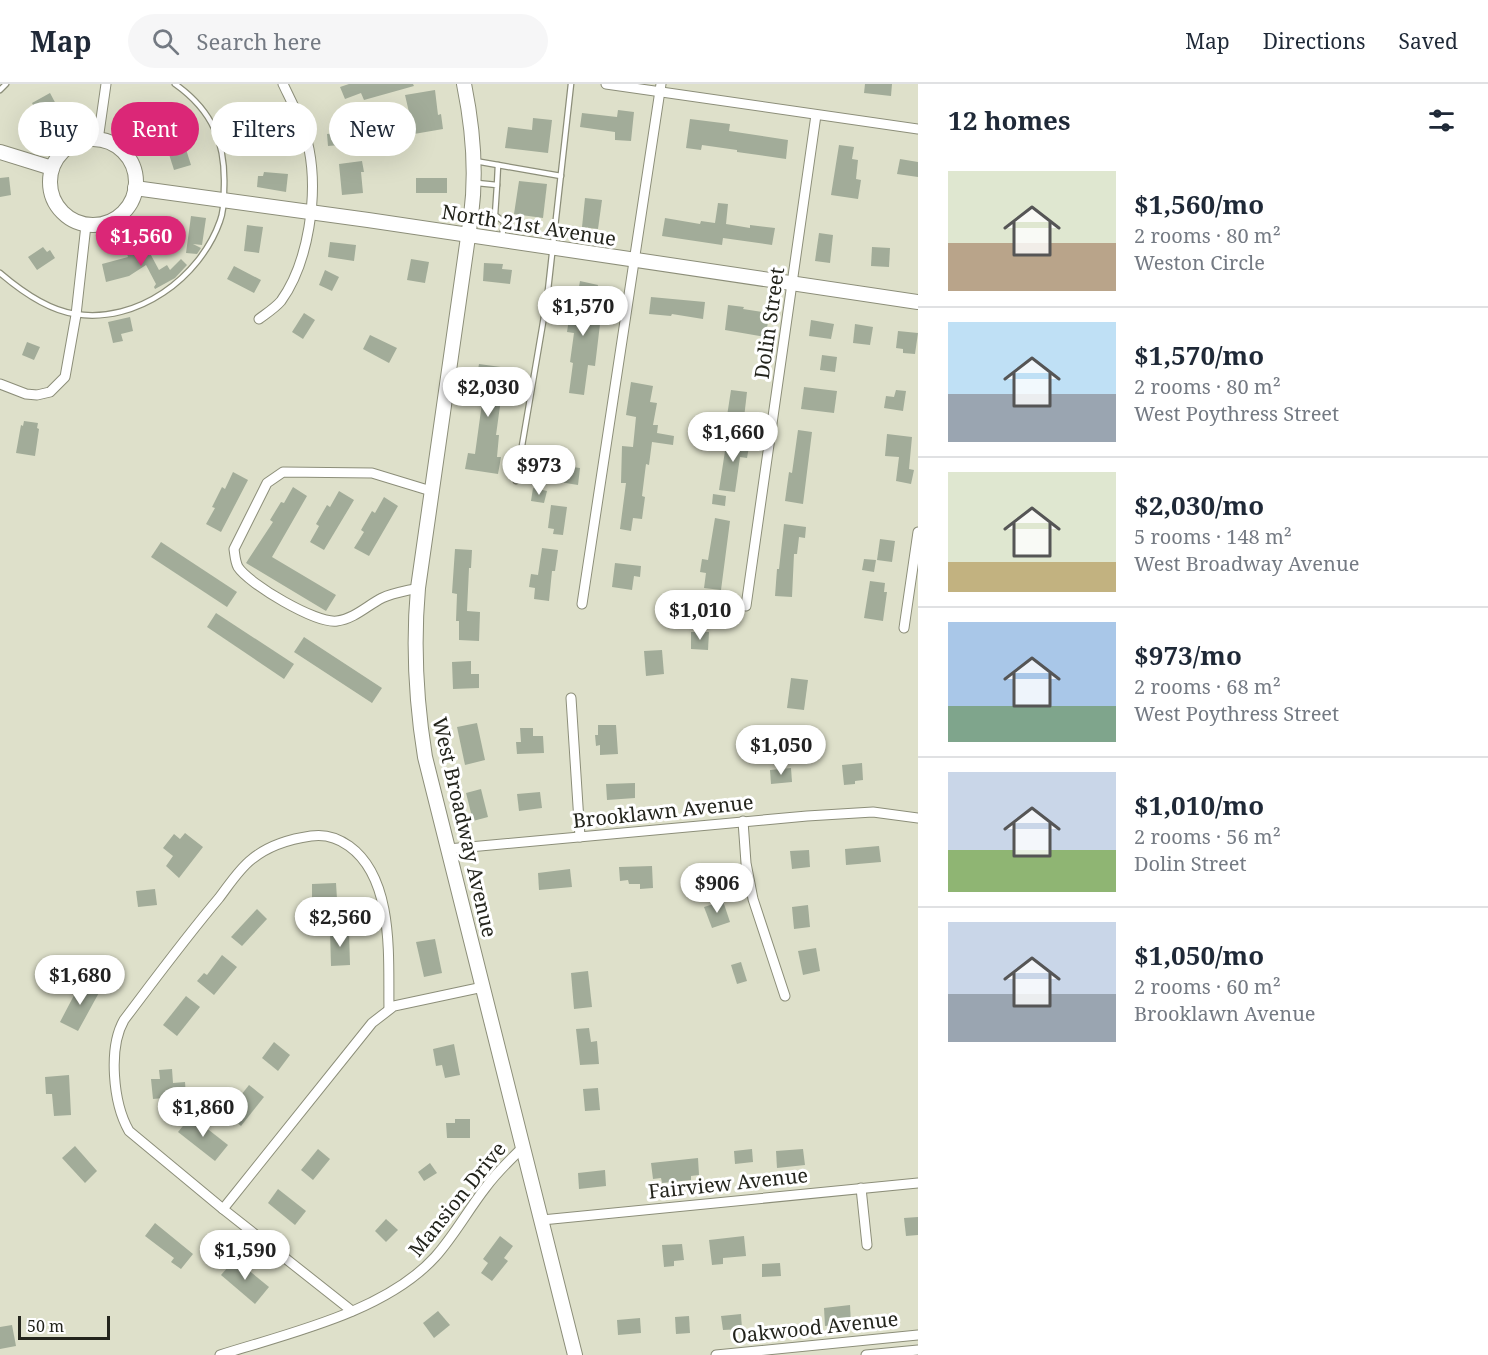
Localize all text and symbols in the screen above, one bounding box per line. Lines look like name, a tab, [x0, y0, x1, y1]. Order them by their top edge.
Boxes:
search box	[128, 14, 548, 68]
text: Map	[30, 22, 92, 60]
icon: search	[149, 25, 182, 58]
text: Search here	[197, 26, 321, 56]
text: Map	[1185, 27, 1230, 55]
text: Directions	[1263, 27, 1365, 55]
text: Saved	[1398, 27, 1458, 55]
chip: Buy	[18, 102, 99, 156]
chip: Rent	[111, 102, 199, 156]
chip: Filters	[211, 102, 317, 156]
chip: New	[329, 102, 416, 156]
text: 12 homes	[948, 102, 1070, 138]
icon: filters	[1425, 104, 1458, 137]
text: $1,560/mo	[1134, 186, 1264, 222]
icon: home	[996, 195, 1068, 267]
street label: North 21st Avenue	[440, 198, 618, 252]
pin: $1,560	[92, 216, 190, 267]
text: $1,560	[110, 222, 172, 249]
text: 2 rooms · 80 m²	[1134, 222, 1281, 249]
text: Weston Circle	[1134, 249, 1265, 276]
street label: Dolin Street	[748, 265, 790, 381]
pin: $1,570	[534, 286, 632, 337]
text: $1,570	[552, 292, 614, 319]
text: $1,570/mo	[1134, 337, 1264, 373]
icon: home	[996, 346, 1068, 418]
pin: $2,030	[439, 367, 537, 418]
text: $2,030	[457, 373, 519, 400]
text: 2 rooms · 80 m²	[1134, 373, 1281, 400]
text: West Poythress Street	[1134, 400, 1339, 427]
pin: $1,660	[684, 412, 782, 463]
text: $1,660	[702, 418, 764, 445]
pin: $973	[503, 445, 575, 496]
text: $973	[516, 451, 562, 478]
text: $2,030/mo	[1134, 487, 1264, 523]
icon: home	[996, 496, 1068, 568]
text: 5 rooms · 148 m²	[1134, 523, 1292, 550]
text: West Broadway Avenue	[1134, 550, 1359, 577]
pin: $1,010	[651, 590, 749, 641]
text: $1,010	[669, 596, 731, 623]
text: $973/mo	[1134, 637, 1242, 673]
icon: home	[996, 646, 1068, 718]
text: 2 rooms · 68 m²	[1134, 673, 1281, 700]
text: West Poythress Street	[1134, 700, 1339, 727]
street label: West Broadway Avenue	[426, 714, 504, 940]
pin: $1,050	[732, 725, 830, 776]
text: $1,050	[750, 731, 812, 758]
text: $1,010/mo	[1134, 787, 1264, 823]
street label: Brooklawn Avenue	[571, 788, 755, 834]
icon: home	[996, 796, 1068, 868]
text: 2 rooms · 56 m²	[1134, 823, 1281, 850]
text: Dolin Street	[1134, 850, 1247, 877]
pin: $906	[681, 863, 753, 914]
text: $906	[694, 869, 740, 896]
pin: $2,560	[291, 897, 389, 948]
text: $2,560	[309, 903, 371, 930]
text: $1,050/mo	[1134, 937, 1264, 973]
icon: home	[996, 946, 1068, 1018]
pin: $1,680	[31, 955, 129, 1006]
text: $1,680	[49, 961, 111, 988]
text: 2 rooms · 60 m²	[1134, 973, 1281, 1000]
text: Brooklawn Avenue	[1134, 1000, 1316, 1027]
pin: $1,860	[154, 1087, 252, 1138]
text: $1,860	[172, 1093, 234, 1120]
street label: Mansion Drive	[402, 1136, 512, 1262]
street label: Fairview Avenue	[647, 1161, 809, 1205]
pin: $1,590	[196, 1230, 294, 1281]
text: $1,590	[214, 1236, 276, 1263]
street label: Oakwood Avenue	[730, 1305, 900, 1349]
scale bar	[18, 1313, 110, 1340]
text: 50 m	[27, 1315, 64, 1337]

